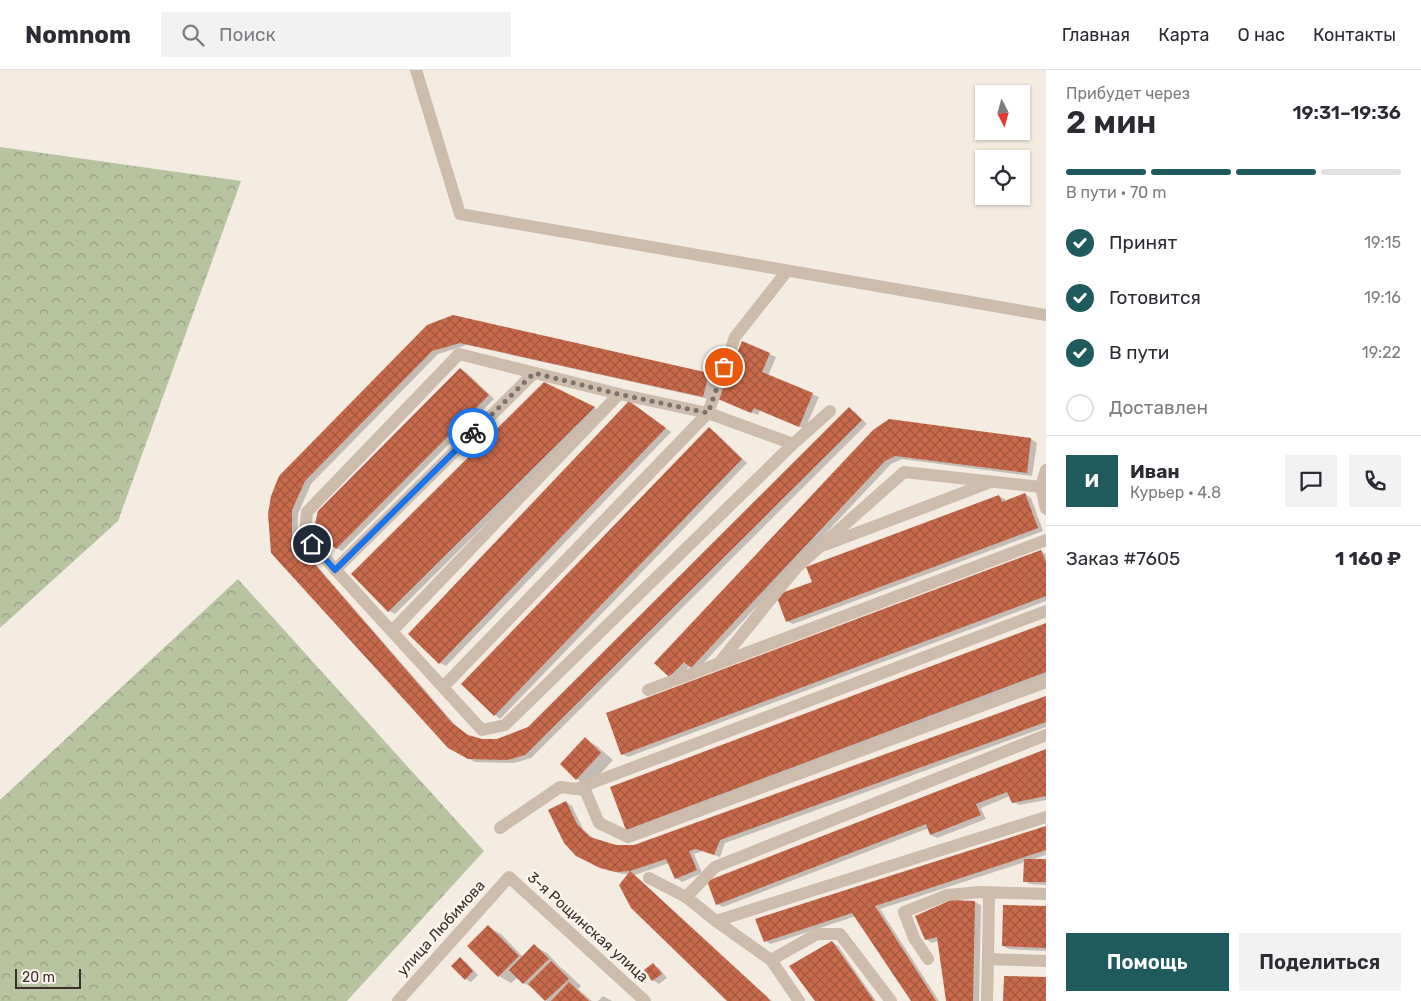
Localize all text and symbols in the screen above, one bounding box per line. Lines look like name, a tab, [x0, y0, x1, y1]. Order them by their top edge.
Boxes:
search box	[161, 12, 511, 57]
text: Nomnom	[25, 21, 131, 49]
icon: search	[179, 21, 207, 49]
text: Поиск	[219, 23, 276, 46]
text: Главная	[1062, 24, 1130, 46]
text: Карта	[1158, 24, 1210, 46]
text: О нас	[1238, 24, 1285, 46]
text: Контакты	[1313, 24, 1396, 46]
text: Прибудет через	[1066, 84, 1190, 103]
north arrow	[975, 85, 1030, 140]
map controls	[975, 85, 1030, 205]
text: 19:31–19:36	[1292, 101, 1401, 124]
text: 2 мин	[1066, 103, 1157, 141]
button: locate	[975, 150, 1030, 205]
text: В пути · 70 m	[1066, 183, 1166, 202]
icon: check	[1066, 229, 1094, 257]
text: Принят	[1109, 231, 1177, 254]
text: 19:15	[1364, 233, 1401, 252]
icon: check	[1066, 284, 1094, 312]
text: Готовится	[1109, 286, 1201, 309]
text: 19:16	[1364, 288, 1401, 307]
icon: check	[1066, 339, 1094, 367]
text: В пути	[1109, 341, 1169, 364]
text: 19:22	[1362, 343, 1401, 362]
pin	[703, 346, 745, 388]
icon: bag	[710, 353, 738, 381]
text: Доставлен	[1109, 396, 1208, 419]
courier	[448, 408, 498, 458]
icon: bike	[459, 419, 487, 447]
button: chat	[1285, 455, 1337, 507]
button: phone	[1349, 455, 1401, 507]
text: Иван	[1130, 460, 1180, 483]
text: И	[1085, 469, 1099, 492]
text: Курьер · 4.8	[1130, 483, 1221, 502]
pin	[291, 523, 333, 565]
icon: home	[298, 530, 326, 558]
text: Заказ #7605	[1066, 547, 1180, 570]
text: 1 160 ₽	[1335, 547, 1401, 570]
street label: 3-я Рощинская улица	[524, 868, 652, 986]
street label: улица Любимова	[393, 876, 489, 980]
button: Помощь	[1066, 933, 1229, 991]
button: Поделиться	[1239, 933, 1401, 991]
scale bar	[15, 966, 81, 989]
text: 20 m	[22, 969, 55, 986]

